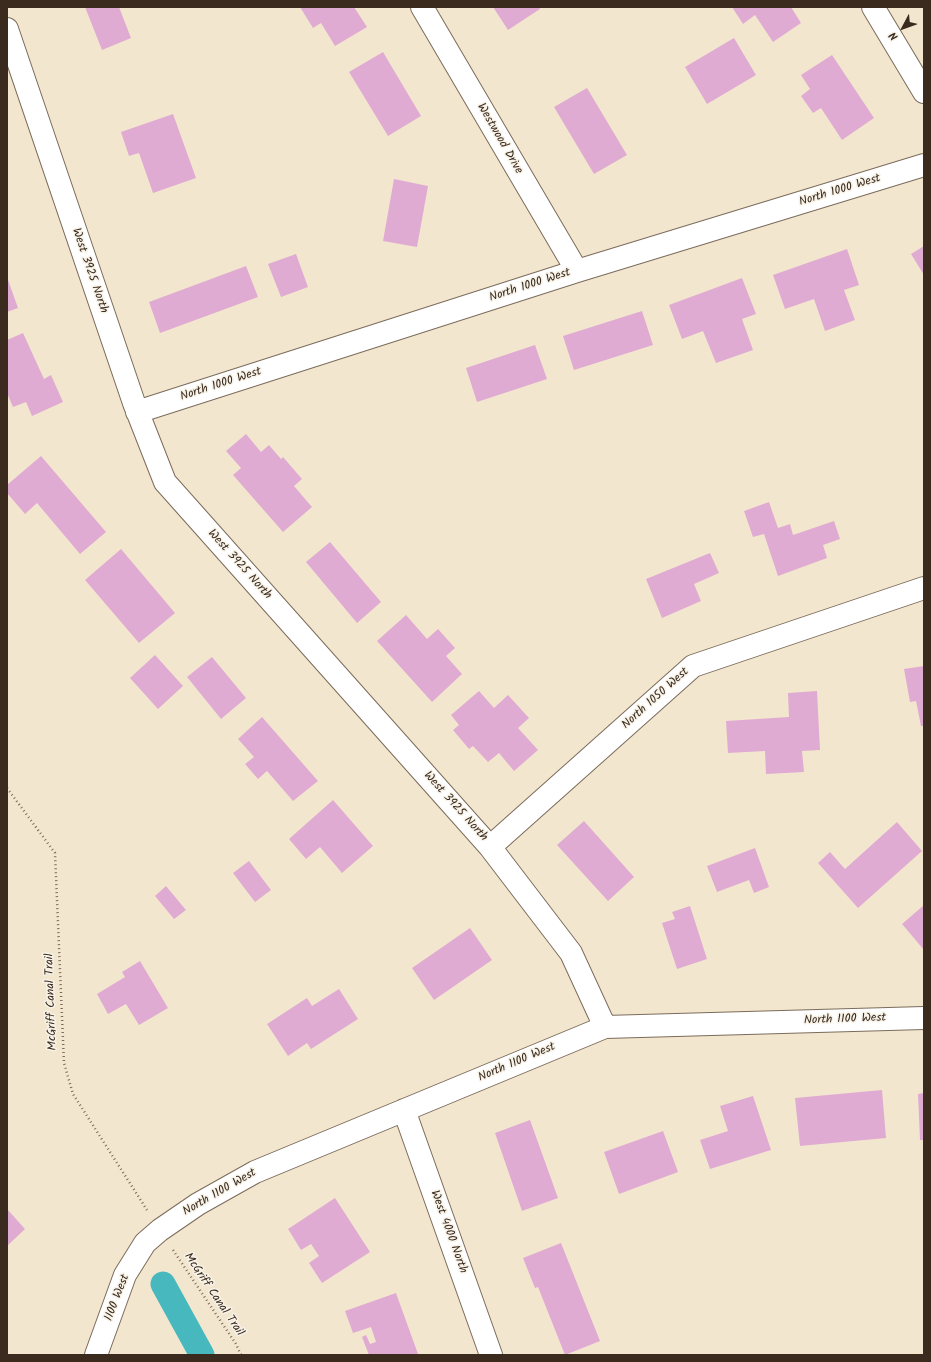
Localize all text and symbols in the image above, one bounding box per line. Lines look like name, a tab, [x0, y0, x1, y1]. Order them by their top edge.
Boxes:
north arrow	[883, 8, 923, 48]
text: N	[885, 27, 903, 44]
street label: Westwood Drive	[473, 101, 525, 177]
street label: North 1000 West	[797, 172, 883, 210]
street label: West 3925 North	[68, 227, 110, 315]
street label: North 1000 West	[488, 266, 572, 306]
street label: North 1000 West	[179, 365, 263, 405]
street label: West 3925 North	[204, 527, 274, 603]
street label: North 1050 West	[620, 665, 692, 733]
street label: West 3925 North	[420, 769, 490, 845]
street label: McGriff Canal Trail	[43, 953, 61, 1051]
street label: North 1100 West	[804, 1011, 886, 1029]
street label: North 1100 West	[476, 1040, 558, 1086]
street label: North 1100 West	[181, 1166, 259, 1220]
street label: West 4000 North	[426, 1188, 470, 1276]
street label: McGriff Canal Trail	[180, 1251, 246, 1339]
street label: 1100 West	[103, 1273, 133, 1323]

